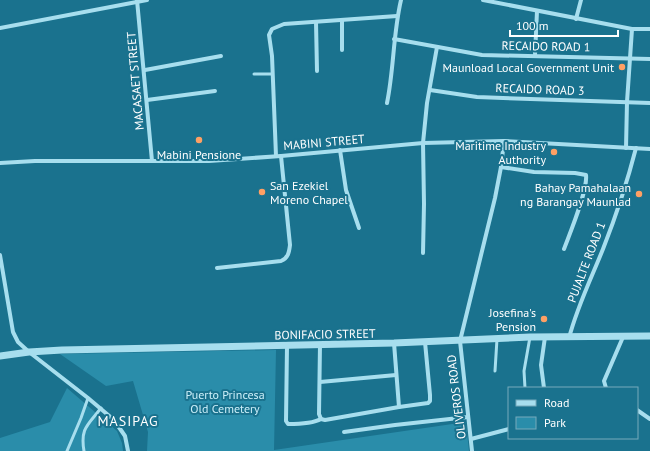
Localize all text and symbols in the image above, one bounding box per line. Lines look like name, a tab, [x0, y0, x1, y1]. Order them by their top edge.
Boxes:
scale bar	[510, 12, 618, 38]
text: 100 m	[516, 18, 549, 33]
street label: MACASAET STREET	[123, 31, 147, 131]
street label: RECAIDO ROAD 1	[501, 38, 591, 54]
place label: Maunload Local Government Unit	[443, 60, 614, 75]
marker: Maunload Local Government Unit	[617, 62, 627, 72]
street label: RECAIDO ROAD 3	[495, 80, 585, 98]
street label: MABINI STREET	[283, 131, 366, 153]
marker: Mabini Pensione	[194, 135, 204, 145]
place label: Maritime Industry Authority	[455, 138, 546, 167]
place label: Mabini Pensione	[157, 147, 241, 162]
marker: Maritime Industry Authority	[549, 147, 559, 157]
place label: San Ezekiel Moreno Chapel	[270, 178, 348, 207]
place label: Bahay Pamahalaan ng Barangay Maunlad	[520, 180, 631, 209]
marker: San Ezekiel Moreno Chapel	[257, 187, 267, 197]
marker: Bahay Pamahalaan ng Barangay Maunlad	[634, 189, 644, 199]
street label: PUJALTE ROAD 1	[564, 220, 608, 304]
place label: Josefina's Pension	[488, 305, 536, 334]
marker: Josefina's Pension	[539, 314, 549, 324]
street label: BONIFACIO STREET	[274, 326, 376, 342]
street label: OLIVEROS ROAD	[443, 354, 469, 440]
park label: Puerto Princesa Old Cemetery	[185, 387, 265, 416]
legend	[508, 387, 638, 439]
text: Road	[544, 395, 569, 410]
district label: MASIPAG	[97, 412, 159, 430]
text: Park	[544, 415, 566, 430]

